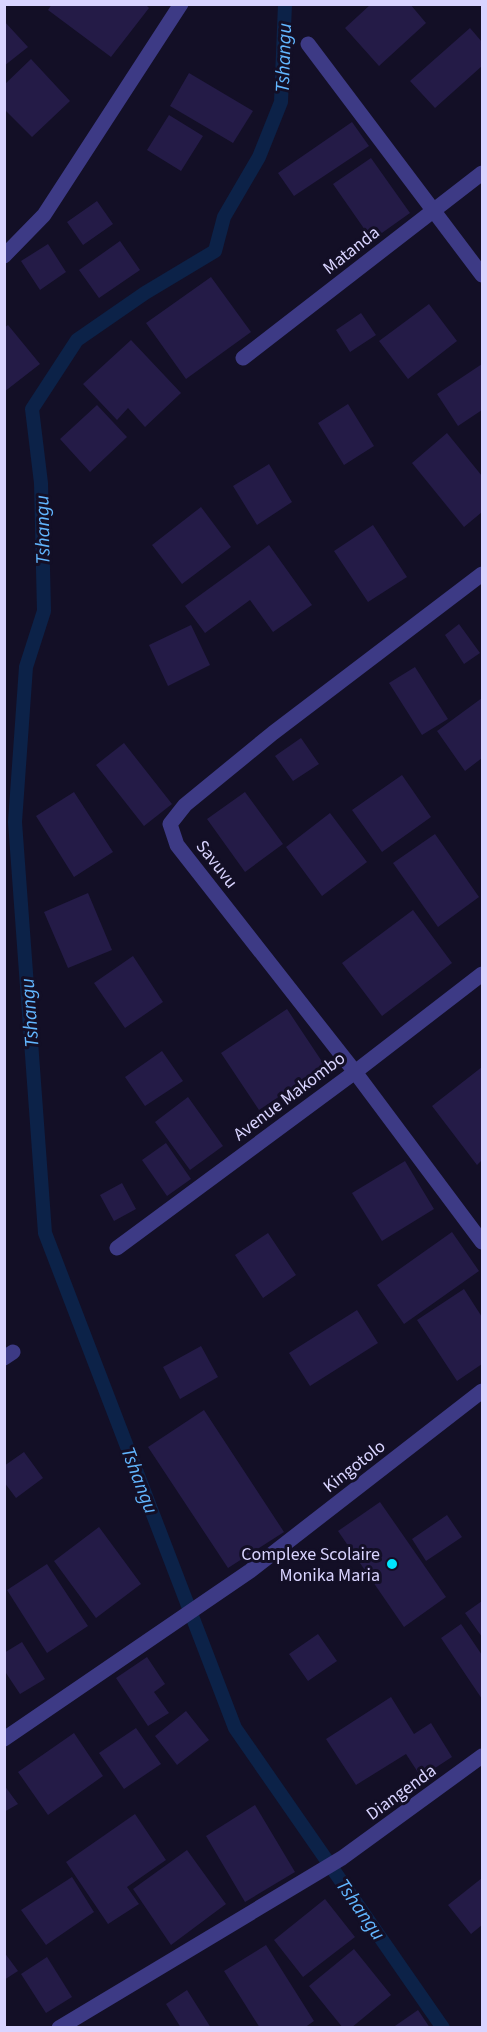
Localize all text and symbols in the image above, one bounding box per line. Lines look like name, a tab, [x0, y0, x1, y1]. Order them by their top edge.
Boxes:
water label: Tshangu	[269, 23, 299, 93]
street label: Matanda	[318, 220, 385, 280]
water label: Tshangu	[28, 495, 58, 565]
street label: Savuvu	[190, 835, 243, 894]
water label: Tshangu	[14, 977, 46, 1049]
street label: Avenue Makombo	[228, 1046, 350, 1147]
street label: Kingotolo	[318, 1434, 391, 1499]
water label: Tshangu	[113, 1443, 165, 1518]
place label: Complexe Scolaire Monika Maria	[241, 1542, 380, 1588]
marker: Complexe Scolaire Monika Maria	[385, 1557, 399, 1571]
street label: Diangenda	[361, 1758, 441, 1826]
water label: Tshangu	[329, 1873, 392, 1946]

